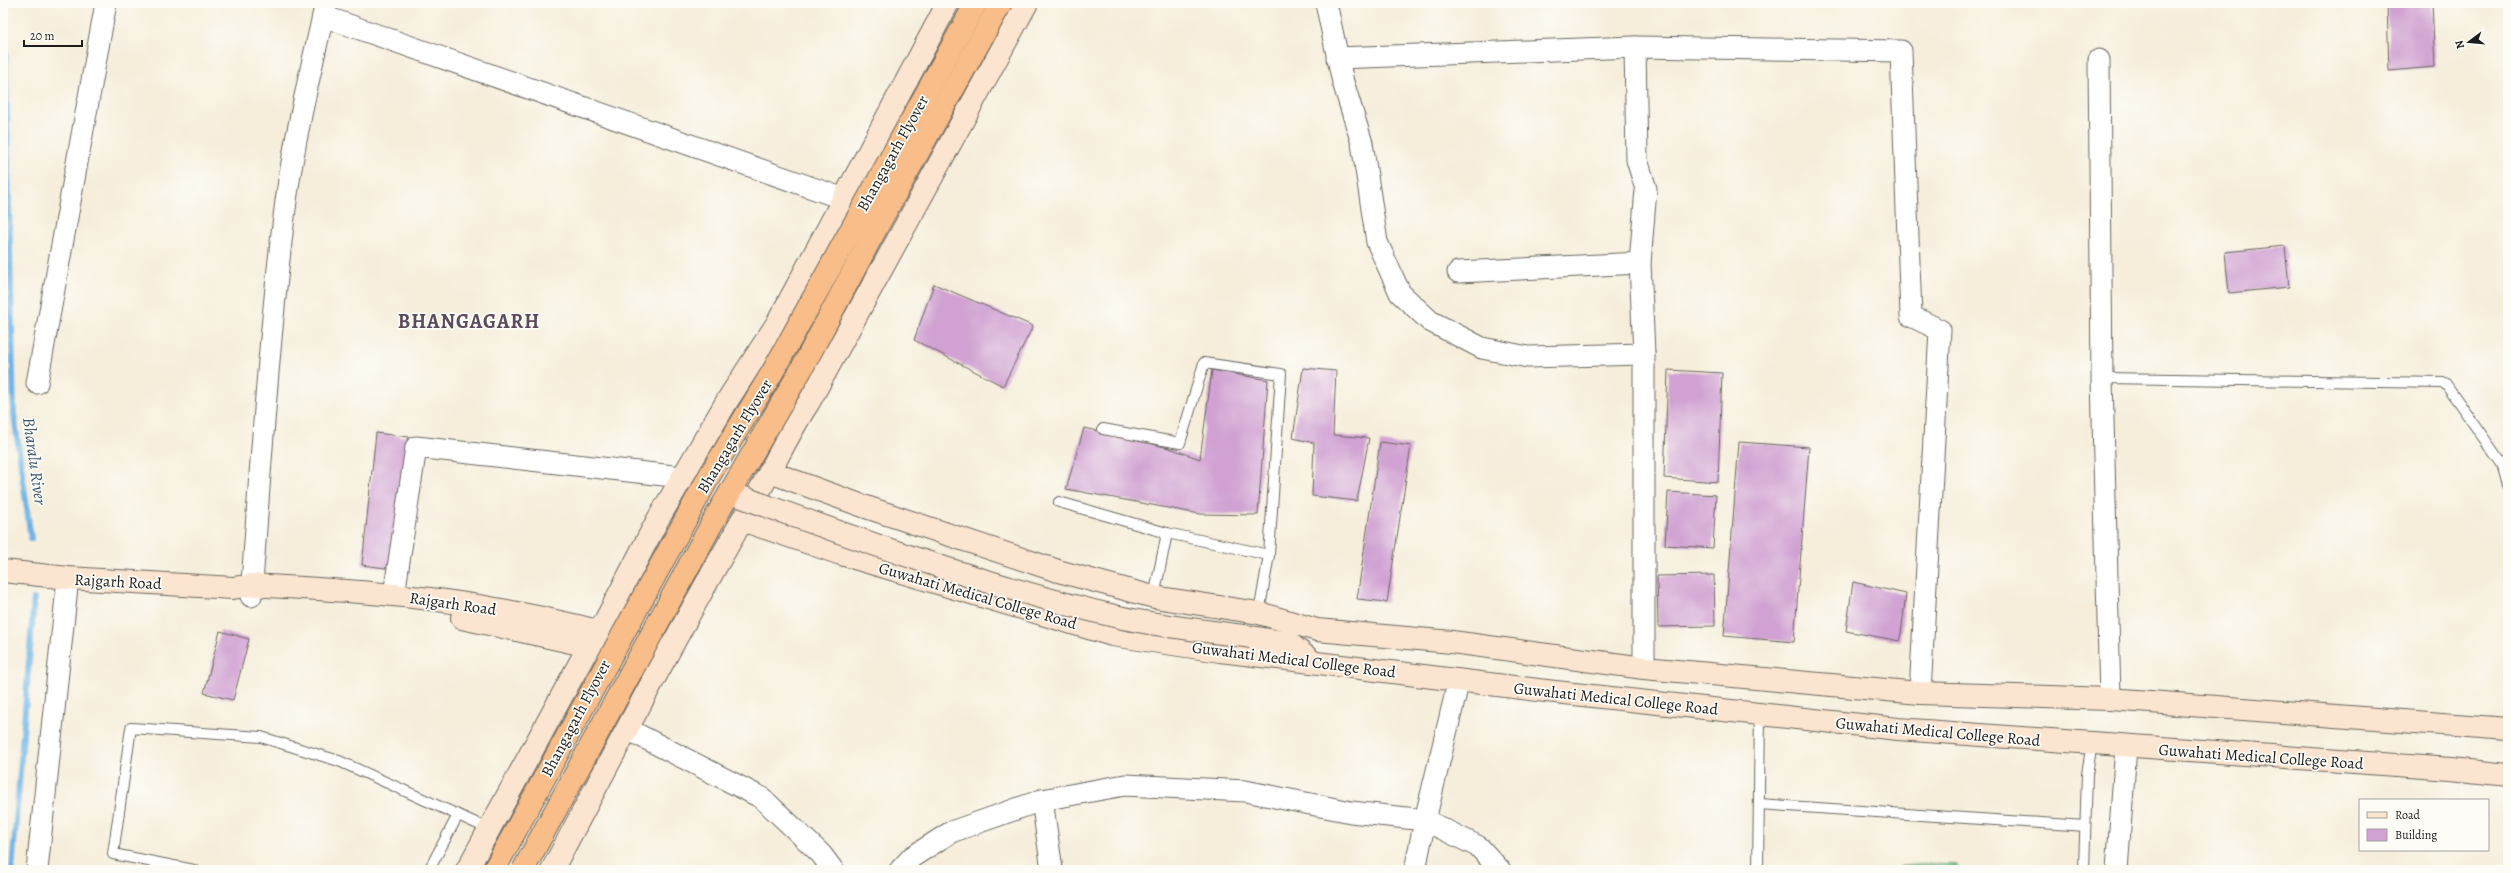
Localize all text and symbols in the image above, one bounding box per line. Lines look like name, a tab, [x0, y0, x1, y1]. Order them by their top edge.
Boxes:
scale bar	[24, 22, 82, 48]
north arrow	[2449, 22, 2489, 62]
text: 20 m	[30, 28, 54, 44]
text: N	[2452, 39, 2468, 51]
street label: Bhangagarh Flyover	[852, 91, 934, 215]
district label: BHANGAGARH	[398, 308, 540, 335]
street label: Bhangagarh Flyover	[692, 375, 778, 498]
water label: Bharalu River	[17, 416, 52, 507]
street label: Guwahati Medical College Road	[876, 557, 1080, 635]
street label: Rajgarh Road	[74, 569, 163, 595]
street label: Rajgarh Road	[408, 587, 498, 621]
street label: Guwahati Medical College Road	[1191, 637, 1397, 683]
street label: Bhangagarh Flyover	[536, 656, 616, 781]
street label: Guwahati Medical College Road	[1513, 677, 1720, 721]
street label: Guwahati Medical College Road	[1835, 712, 2042, 752]
street label: Guwahati Medical College Road	[2158, 739, 2364, 775]
legend	[2359, 799, 2489, 851]
text: Road	[2395, 807, 2421, 823]
text: Building	[2395, 827, 2437, 843]

